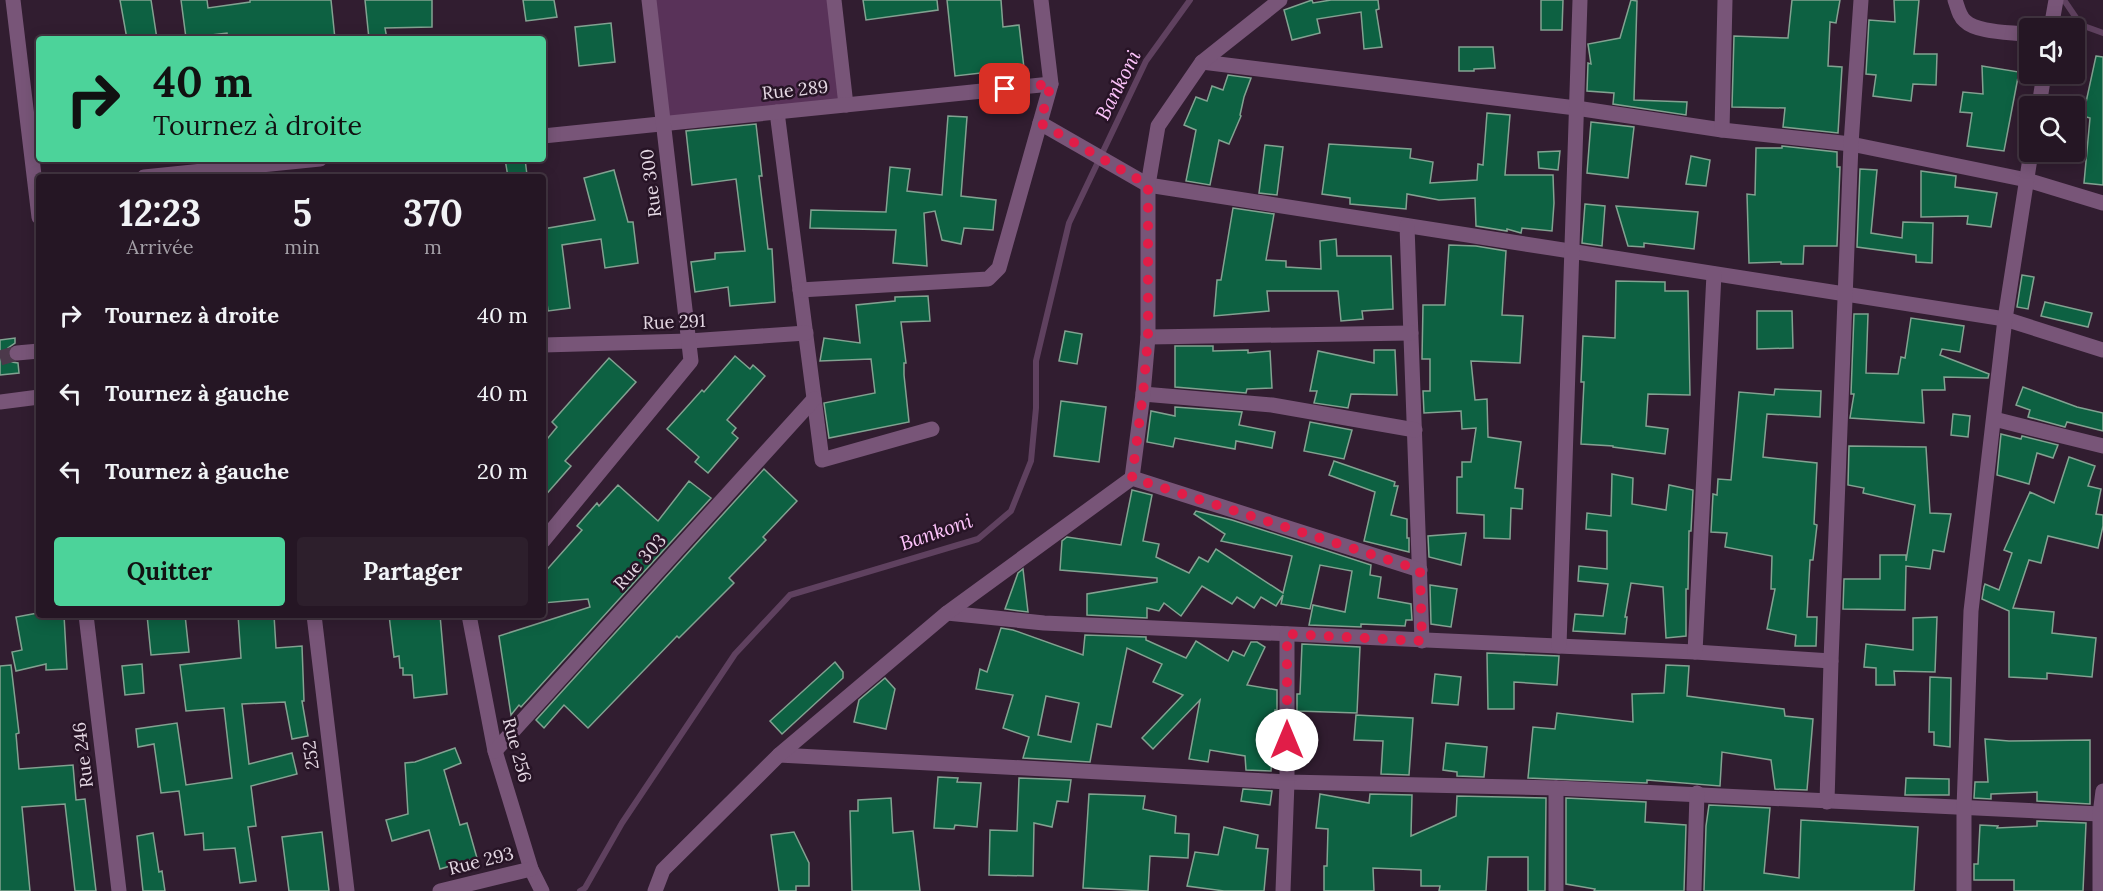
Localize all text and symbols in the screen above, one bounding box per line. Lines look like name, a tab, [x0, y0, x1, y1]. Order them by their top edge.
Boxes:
map controls	[2019, 18, 2085, 162]
button: sound	[2019, 18, 2085, 84]
water label: Bankoni	[1089, 45, 1146, 124]
text: 40 m	[153, 55, 252, 109]
icon: right	[54, 60, 132, 138]
pin	[979, 63, 1030, 114]
icon: arrive	[988, 72, 1021, 105]
street label: Rue 289	[761, 75, 829, 104]
button: search	[2019, 96, 2085, 162]
text: Tournez à droite	[153, 108, 362, 142]
street label: Rue 300	[635, 147, 666, 219]
text: 12:23	[119, 190, 201, 236]
text: 5	[292, 190, 312, 236]
text: 370	[403, 190, 463, 236]
text: Arrivée	[127, 234, 194, 259]
text: min	[284, 234, 320, 259]
text: m	[424, 234, 442, 259]
icon: right	[54, 299, 87, 332]
text: Tournez à droite	[105, 301, 279, 329]
text: 40 m	[477, 301, 528, 329]
street label: Rue 291	[642, 309, 706, 334]
icon: left	[54, 377, 87, 410]
text: Tournez à gauche	[105, 379, 289, 407]
text: 40 m	[477, 379, 528, 407]
icon: left	[54, 455, 87, 488]
text: Tournez à gauche	[105, 457, 289, 485]
text: 20 m	[477, 457, 528, 485]
water label: Bankoni	[896, 507, 976, 556]
street label: Rue 303	[608, 529, 671, 595]
button: Quitter	[54, 537, 285, 606]
button: Partager	[297, 537, 528, 606]
position arrow	[1255, 708, 1319, 772]
street label: Rue 256	[498, 715, 537, 785]
street label: Rue 246	[67, 721, 98, 789]
street label: 252	[297, 739, 324, 771]
street label: Rue 293	[446, 841, 516, 880]

